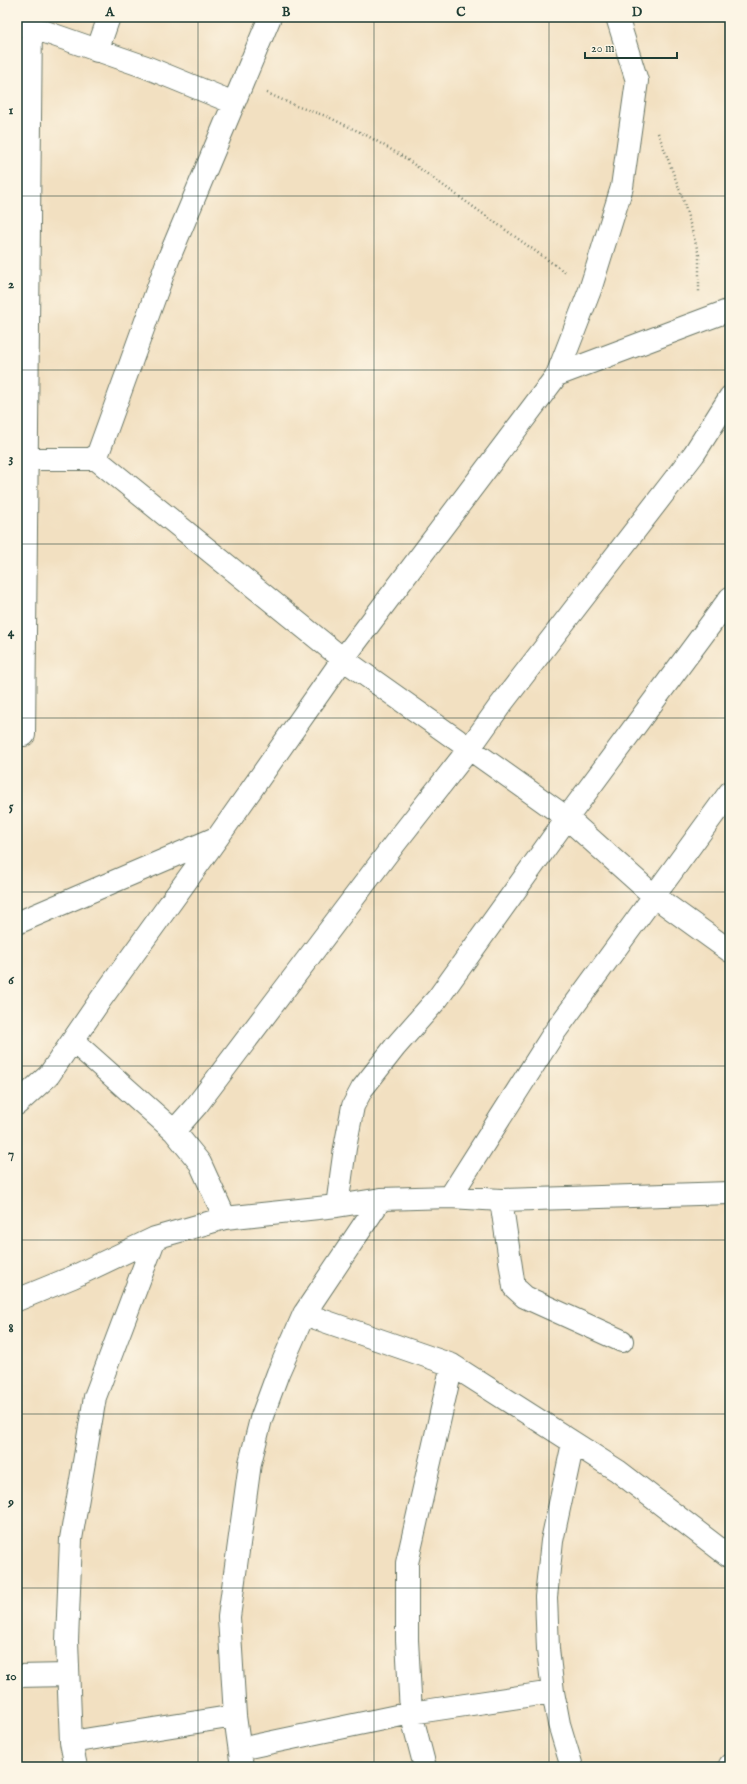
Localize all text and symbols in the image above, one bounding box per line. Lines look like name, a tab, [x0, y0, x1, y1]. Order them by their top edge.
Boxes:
text: A	[105, 4, 116, 21]
text: B	[282, 4, 291, 21]
text: C	[456, 4, 466, 21]
text: D	[632, 4, 643, 21]
scale bar	[585, 34, 677, 60]
text: 20 m	[591, 41, 614, 56]
text: 1	[9, 102, 14, 119]
text: 2	[8, 276, 14, 293]
text: 3	[9, 450, 14, 467]
text: 4	[8, 624, 15, 641]
text: 5	[9, 798, 14, 815]
text: 6	[8, 972, 14, 989]
text: 7	[8, 1146, 14, 1163]
text: 8	[8, 1320, 14, 1337]
text: 9	[7, 1494, 14, 1511]
text: 10	[5, 1668, 17, 1685]

